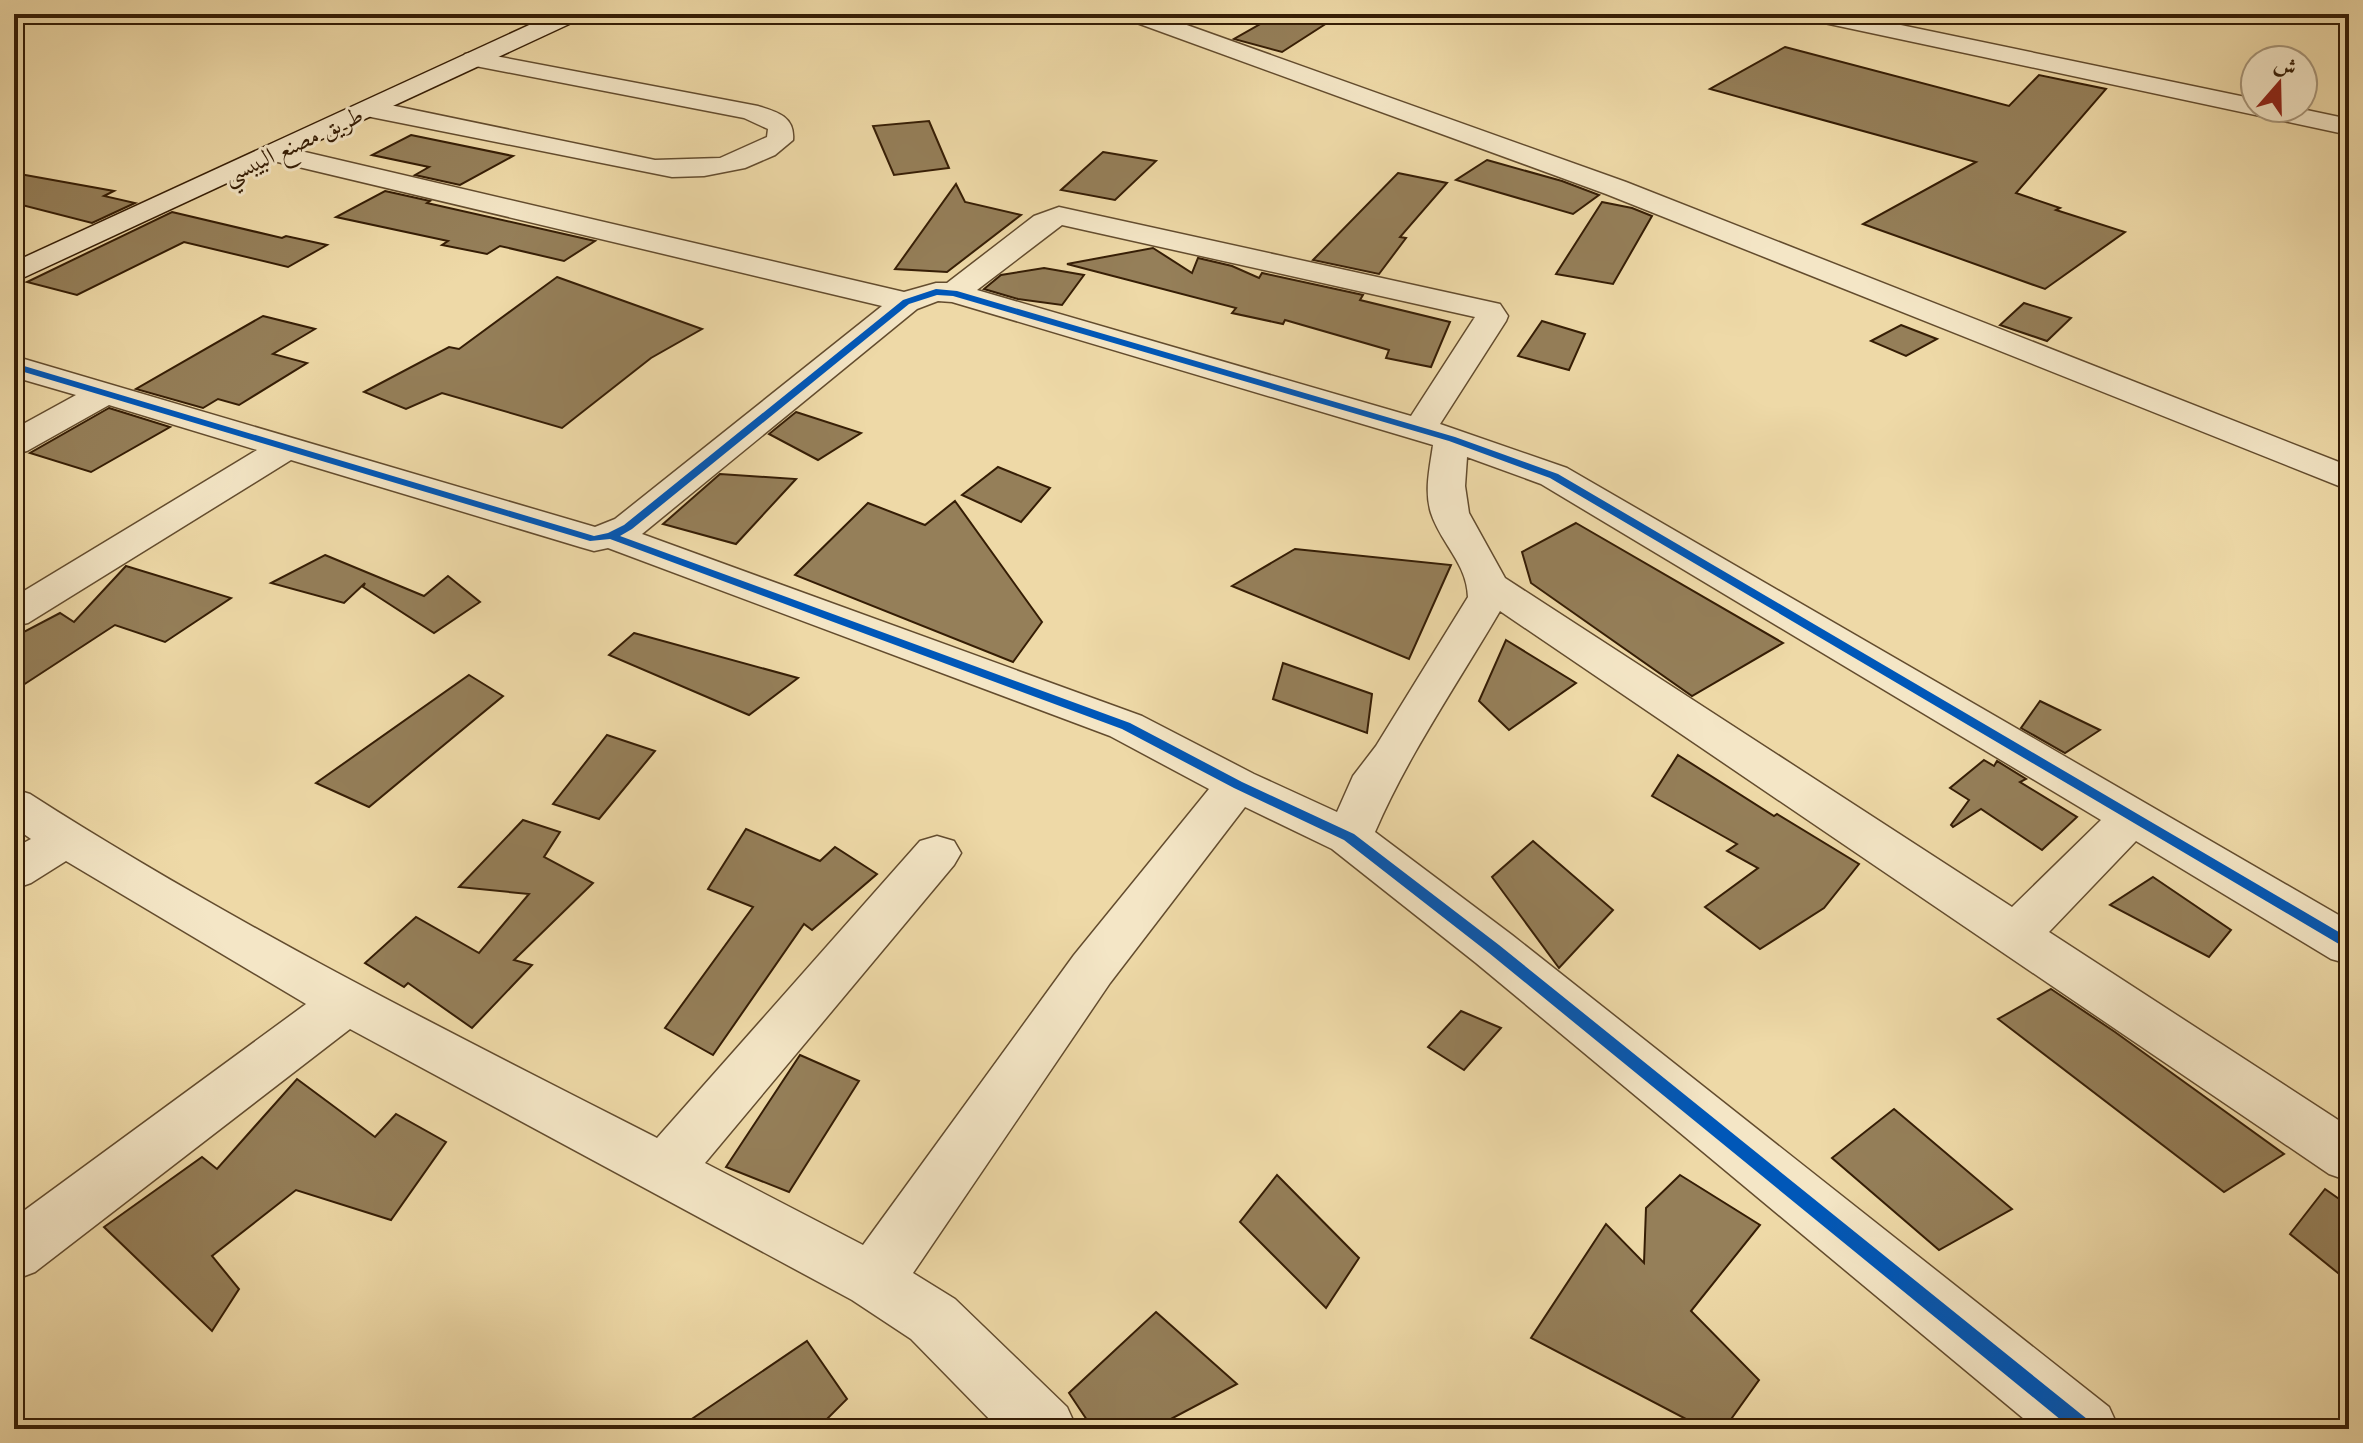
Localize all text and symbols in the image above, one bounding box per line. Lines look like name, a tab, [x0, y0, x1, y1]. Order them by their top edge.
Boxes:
north arrow	[2239, 44, 2319, 124]
text: ش	[2270, 48, 2301, 83]
street label: طريق مصنع البيبسي	[218, 98, 371, 197]

